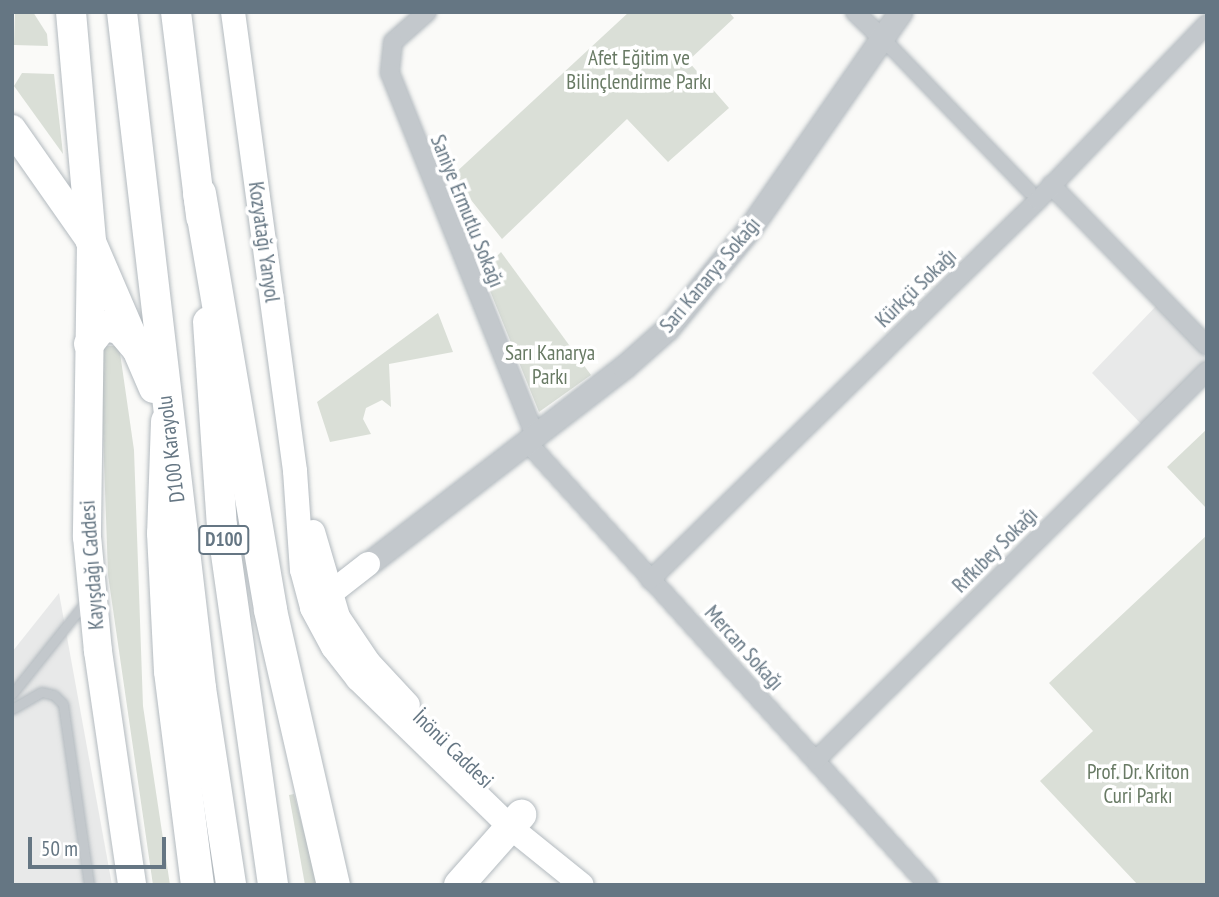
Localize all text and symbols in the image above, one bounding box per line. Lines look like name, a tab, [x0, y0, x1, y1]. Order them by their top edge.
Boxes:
park label: Afet Eğitim ve Bilinçlendirme Parkı	[566, 45, 712, 95]
street label: Saniye Ermutlu Sokağı	[425, 131, 509, 291]
street label: Kozyatağı Yanyol	[243, 180, 285, 304]
street label: Sarı Kanarya Sokağı	[654, 212, 766, 338]
street label: Kürkçü Sokağı	[870, 243, 962, 333]
park label: Sarı Kanarya Parkı	[505, 340, 595, 390]
street label: D100 Karayolu	[152, 394, 190, 504]
street label: Kayışdağı Caddesi	[75, 499, 109, 631]
street label: Rıfkıbey Sokağı	[947, 502, 1043, 598]
road number: D100	[198, 524, 250, 555]
street label: Mercan Sokağı	[699, 600, 789, 696]
street label: İnönü Caddesi	[407, 704, 499, 794]
park label: Prof. Dr. Kriton Curi Parkı	[1086, 759, 1190, 809]
scale bar	[32, 824, 170, 868]
text: 50 m	[41, 835, 78, 862]

